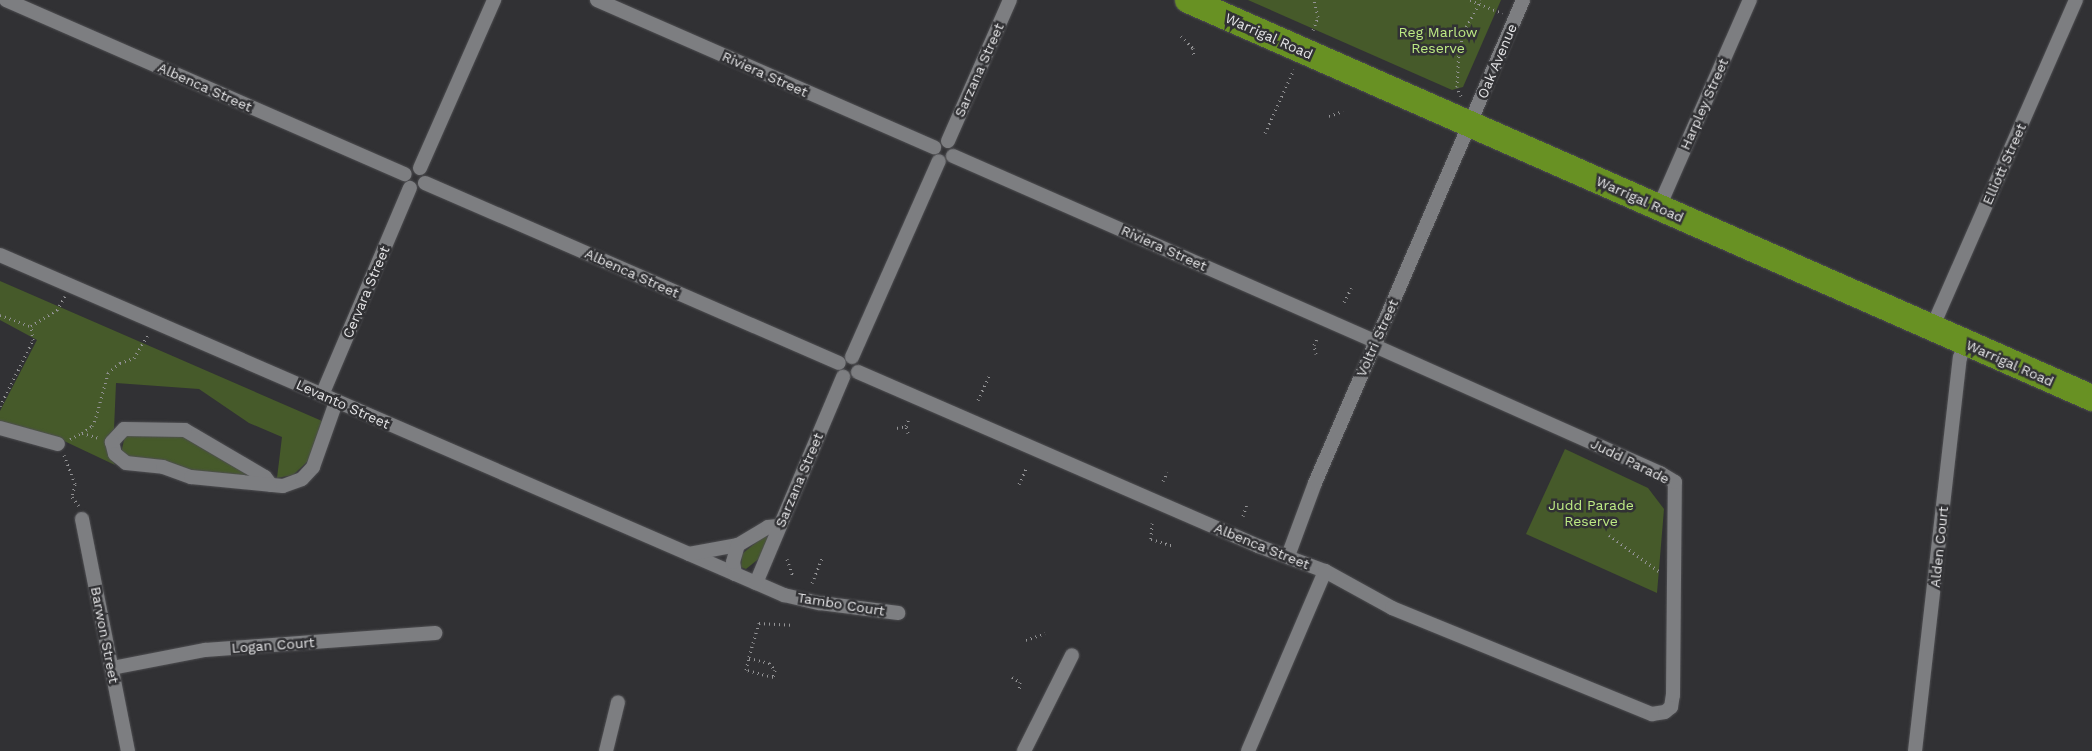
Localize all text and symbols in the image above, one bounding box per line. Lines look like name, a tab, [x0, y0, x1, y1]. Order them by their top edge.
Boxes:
street label: Warrigal Road	[1222, 9, 1316, 63]
street label: Sarzana Street	[951, 20, 1007, 120]
street label: Oak Avenue	[1474, 21, 1520, 101]
park label: Reg Marlow Reserve	[1398, 24, 1478, 56]
street label: Riviera Street	[719, 48, 811, 100]
street label: Harpley Street	[1676, 55, 1732, 153]
street label: Albenca Street	[155, 59, 255, 115]
street label: Elliott Street	[1979, 121, 2029, 207]
street label: Warrigal Road	[1593, 172, 1687, 226]
street label: Riviera Street	[1118, 222, 1210, 274]
street label: Cervara Street	[339, 243, 393, 341]
street label: Albenca Street	[582, 245, 682, 301]
street label: Voltri Street	[1352, 297, 1402, 379]
street label: Warrigal Road	[1963, 336, 2057, 390]
street label: Levanto Street	[294, 376, 392, 432]
street label: Sarzana Street	[771, 430, 827, 530]
street label: Judd Parade	[1588, 435, 1672, 487]
park label: Judd Parade Reserve	[1548, 497, 1634, 530]
street label: Alden Court	[1926, 506, 1952, 588]
street label: Albenca Street	[1212, 519, 1312, 573]
street label: Barwon Street	[87, 585, 123, 685]
street label: Tambo Court	[796, 589, 886, 619]
street label: Logan Court	[231, 634, 315, 656]

